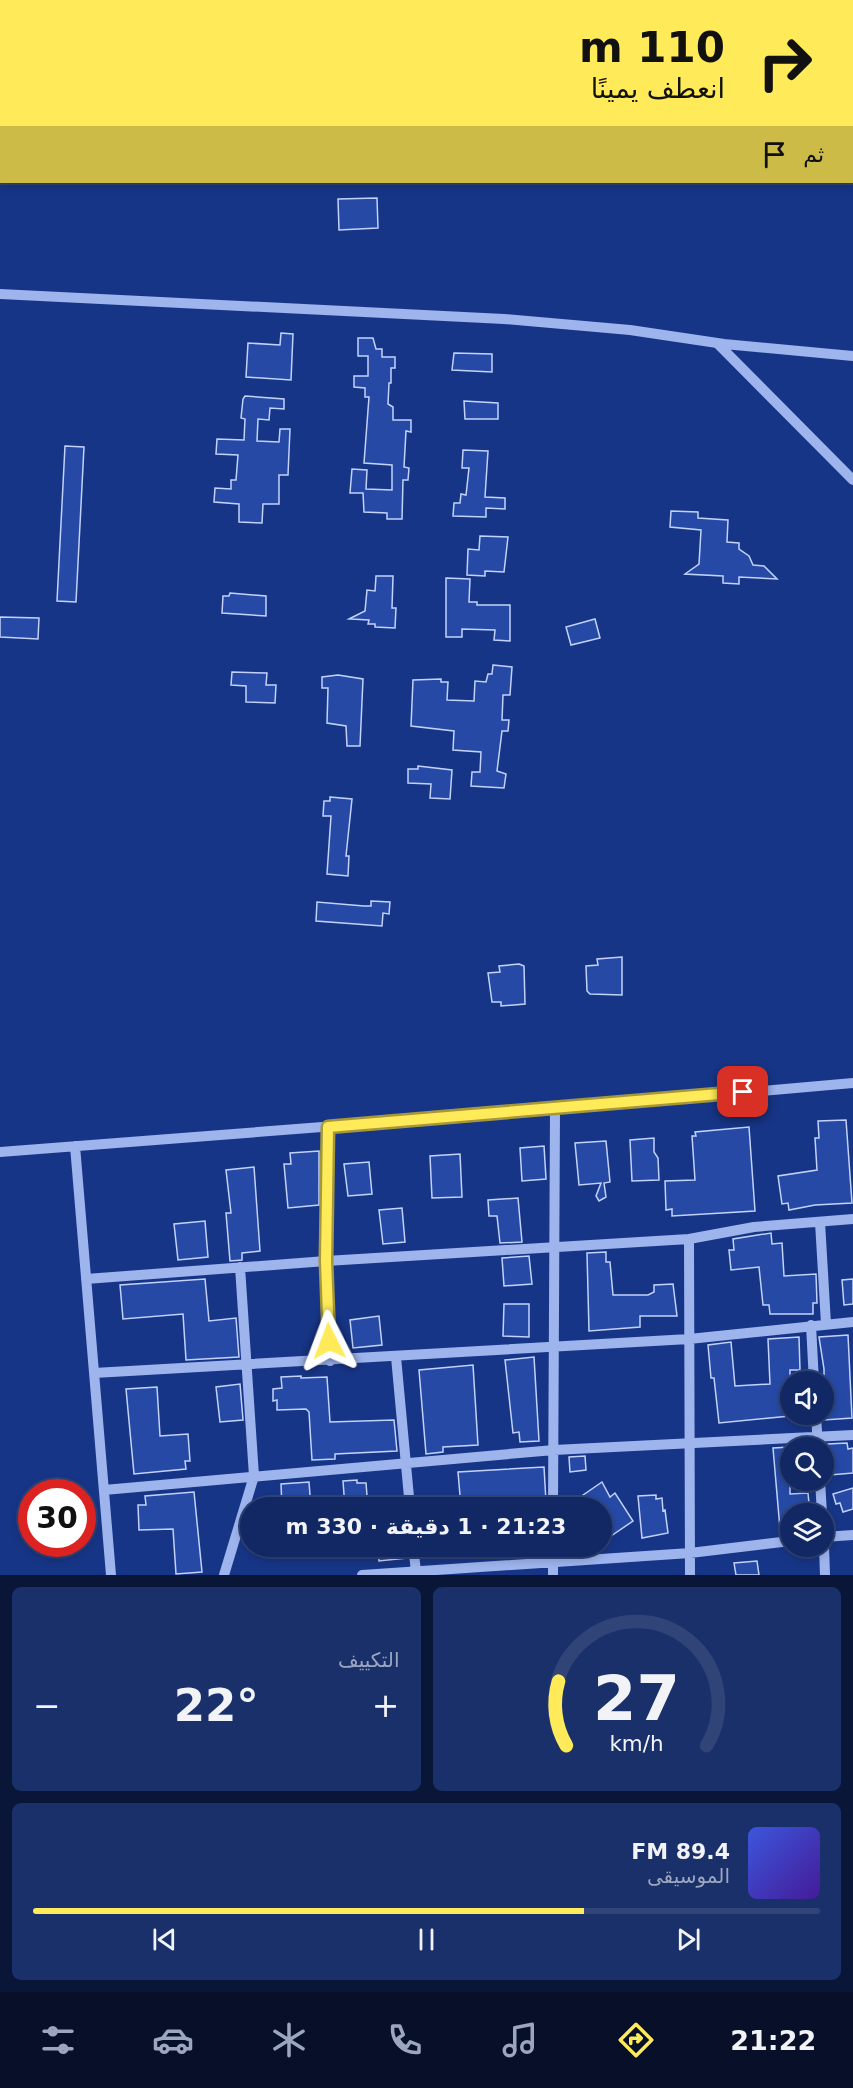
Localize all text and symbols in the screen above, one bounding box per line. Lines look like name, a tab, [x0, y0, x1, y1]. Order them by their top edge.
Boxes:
text: 110 m	[579, 23, 725, 72]
icon: right	[746, 24, 824, 102]
text: انعطف يمينًا	[591, 73, 725, 104]
icon: arrive	[758, 138, 791, 171]
text: ثم	[803, 142, 824, 167]
pin	[717, 1066, 768, 1117]
icon: arrive	[726, 1075, 759, 1108]
position arrow	[297, 1309, 361, 1373]
map controls	[780, 1371, 834, 1557]
button: sound	[780, 1371, 834, 1425]
button: search	[780, 1437, 834, 1491]
speed limit sign: 30	[18, 1479, 96, 1557]
button: layers	[780, 1503, 834, 1557]
text: 21:23 · 1 دقيقة · 330 m	[286, 1514, 566, 1539]
text: التكييف	[338, 1648, 400, 1672]
text: 27	[593, 1662, 680, 1735]
text: 22°	[174, 1679, 259, 1732]
text: −	[33, 1686, 61, 1725]
text: +	[372, 1686, 400, 1725]
text: km/h	[610, 1731, 664, 1756]
text: 89.4 FM	[631, 1839, 730, 1864]
text: الموسيقى	[647, 1864, 730, 1888]
icon: previous	[148, 1923, 181, 1956]
icon: pause	[410, 1923, 443, 1956]
icon: next	[672, 1923, 705, 1956]
icon: filters	[37, 2019, 79, 2061]
icon: car	[152, 2019, 194, 2061]
icon: climate	[268, 2019, 310, 2061]
icon: phone	[384, 2019, 426, 2061]
icon: music	[499, 2019, 541, 2061]
icon: directions	[615, 2019, 657, 2061]
text: 21:22	[730, 2025, 816, 2056]

